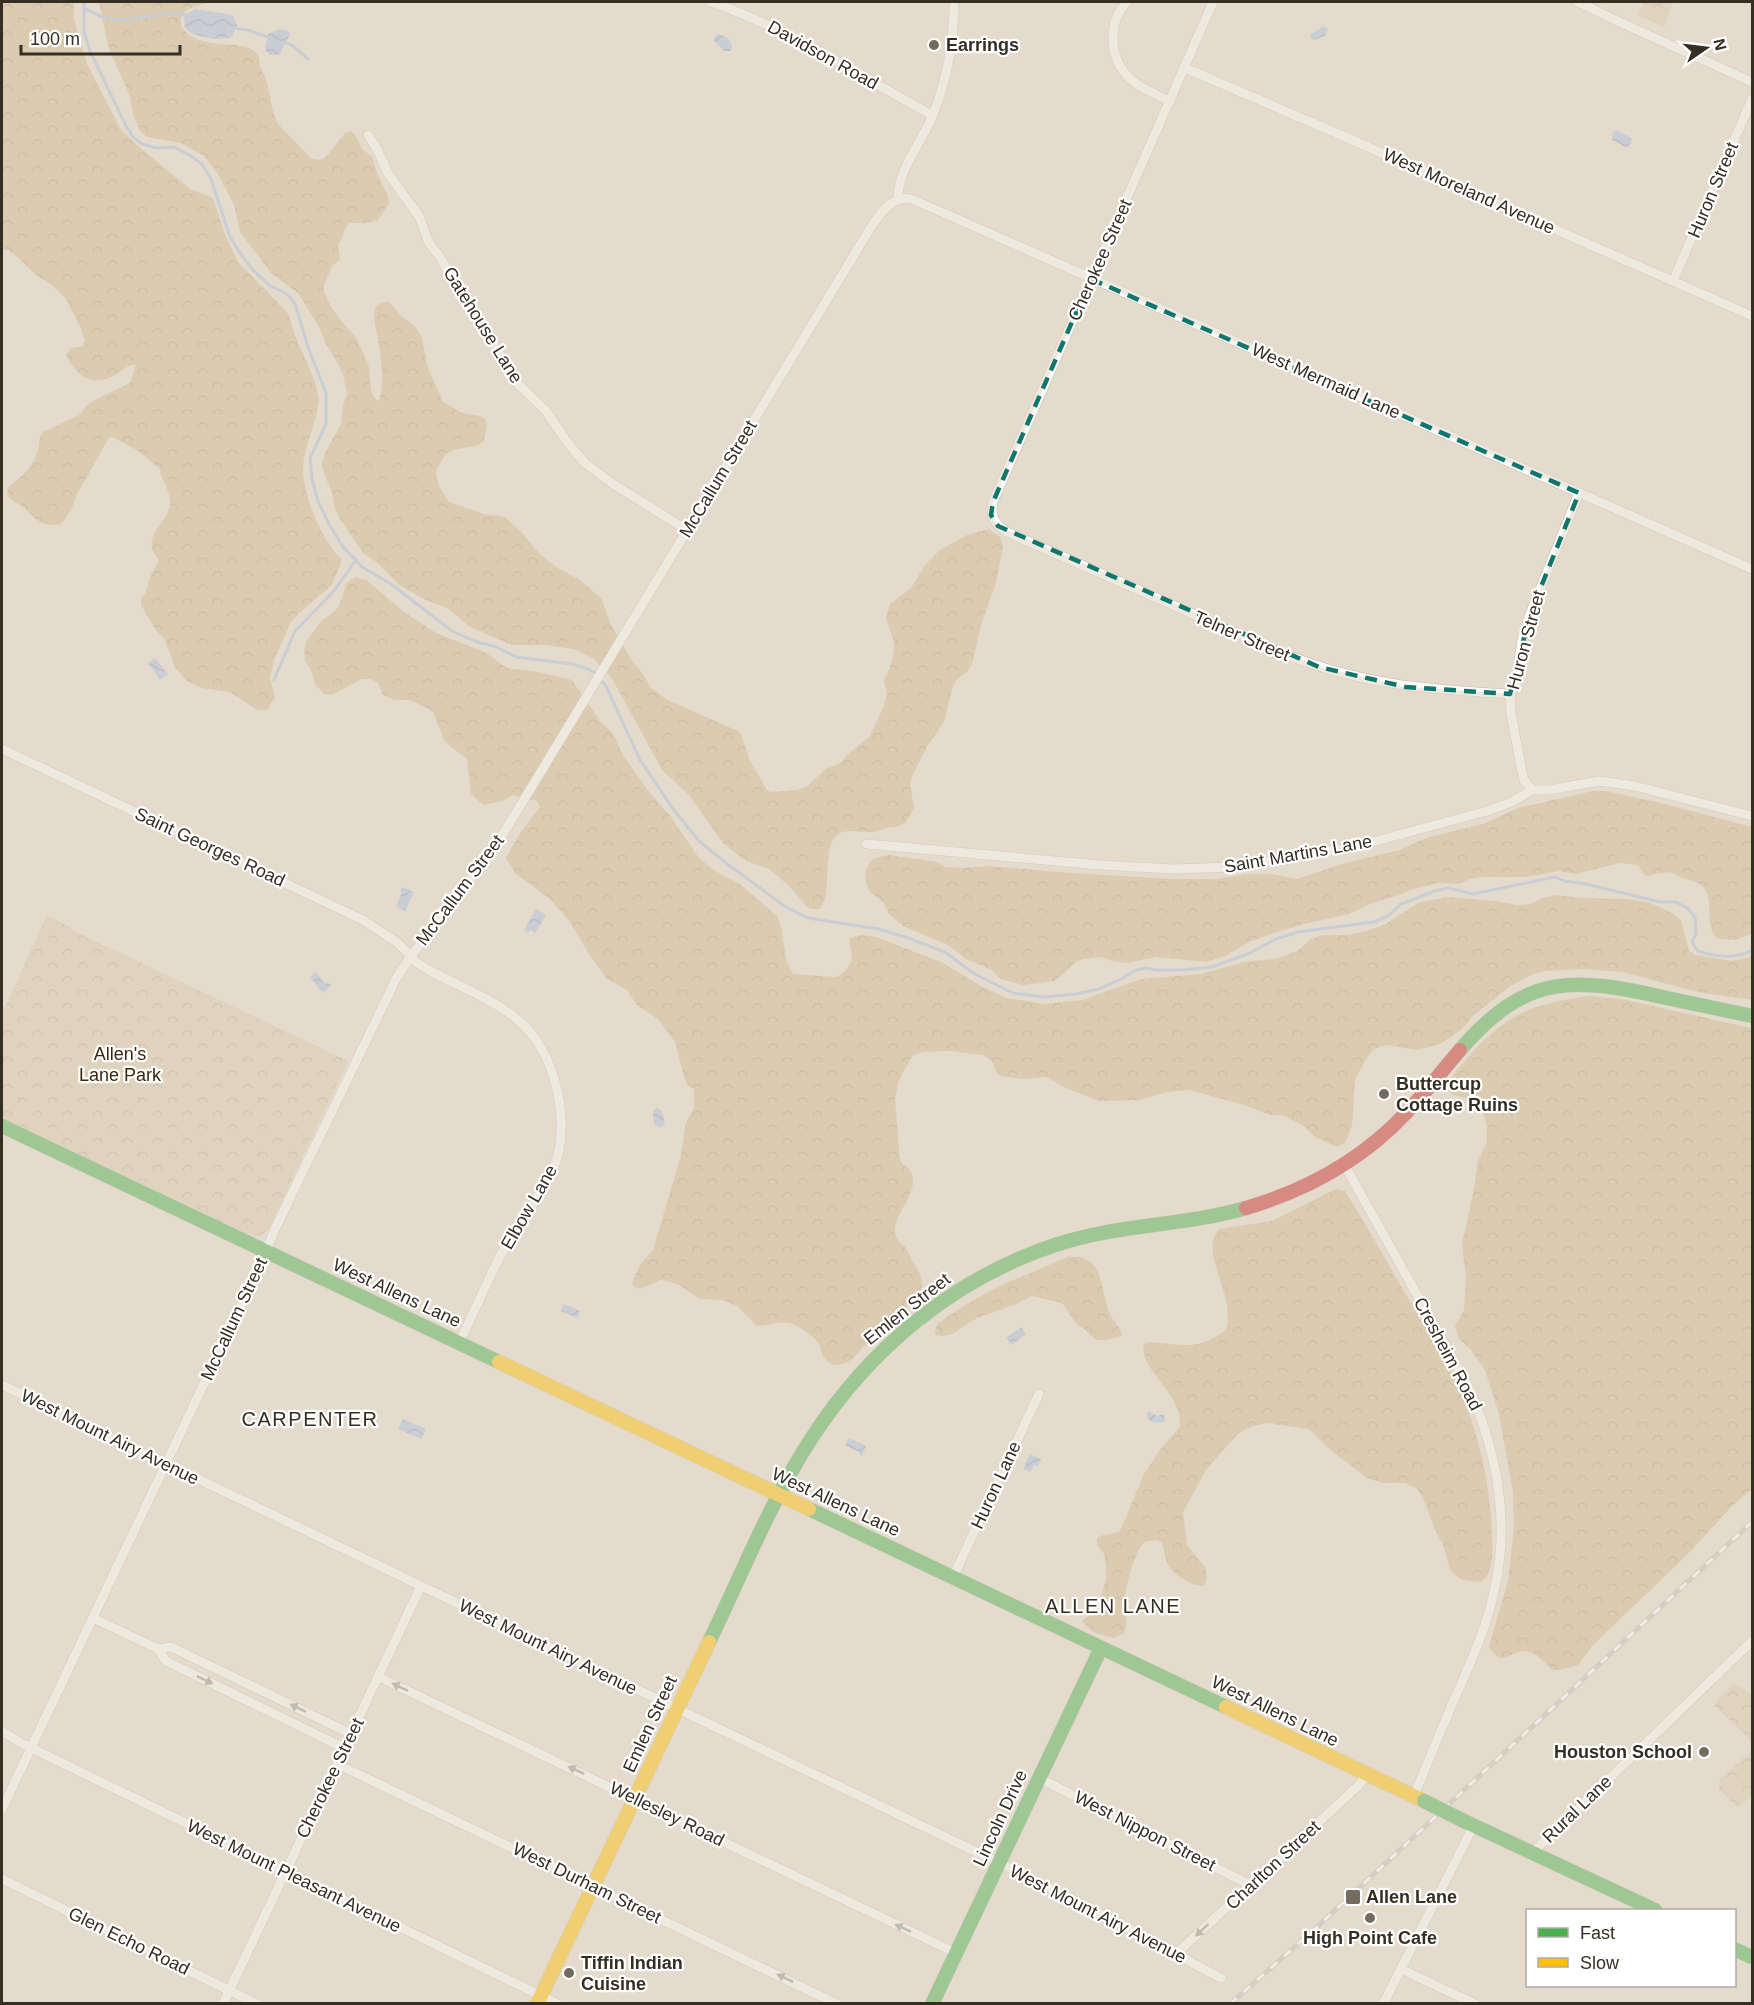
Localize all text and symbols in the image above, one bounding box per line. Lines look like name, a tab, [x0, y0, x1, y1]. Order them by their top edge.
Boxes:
street label: Davidson Road	[764, 16, 882, 94]
scale bar	[21, 18, 180, 56]
north arrow	[1676, 18, 1736, 78]
text: 100 m	[30, 29, 80, 49]
place label: Earrings	[946, 35, 1019, 55]
text: N	[1710, 37, 1730, 52]
marker: Earrings	[927, 38, 941, 52]
street label: Huron Street	[1684, 139, 1742, 241]
street label: West Moreland Avenue	[1380, 144, 1558, 238]
street label: Cherokee Street	[1064, 196, 1136, 324]
street label: Gatehouse Lane	[439, 263, 527, 387]
street label: West Mermaid Lane	[1249, 339, 1403, 423]
street label: McCallum Street	[675, 417, 761, 541]
street label: Huron Street	[1503, 588, 1549, 692]
street label: Telner Street	[1191, 607, 1293, 665]
street label: Saint Georges Road	[132, 803, 288, 891]
street label: McCallum Street	[412, 831, 508, 949]
street label: Saint Martins Lane	[1222, 831, 1374, 877]
park label: Allen's Lane Park	[79, 1044, 162, 1085]
place label: Buttercup Cottage Ruins	[1396, 1074, 1518, 1115]
marker: Buttercup Cottage Ruins	[1377, 1087, 1391, 1101]
street label: Elbow Lane	[497, 1161, 561, 1253]
street label: McCallum Street	[197, 1254, 271, 1384]
street label: West Allens Lane	[330, 1255, 464, 1331]
street label: Emlen Street	[860, 1269, 954, 1349]
street label: Cresheim Road	[1410, 1294, 1486, 1414]
street label: West Mount Airy Avenue	[18, 1385, 202, 1489]
district label: CARPENTER	[242, 1408, 378, 1430]
street label: Huron Lane	[967, 1438, 1025, 1532]
street label: West Allens Lane	[769, 1464, 903, 1540]
street label: West Mount Airy Avenue	[456, 1595, 640, 1699]
district label: ALLEN LANE	[1045, 1595, 1181, 1617]
street label: West Allens Lane	[1208, 1672, 1342, 1750]
street label: Emlen Street	[619, 1673, 681, 1775]
one-way arrow	[196, 1676, 213, 1685]
one-way arrow	[391, 1682, 408, 1691]
one-way arrow	[290, 1704, 307, 1713]
street label: Cherokee Street	[292, 1715, 368, 1841]
place label: Houston School	[1554, 1742, 1692, 1762]
marker: Houston School	[1697, 1745, 1711, 1759]
one-way arrow	[567, 1766, 584, 1775]
street label: Lincoln Drive	[969, 1767, 1031, 1869]
street label: Rural Lane	[1538, 1771, 1616, 1847]
street label: Wellesley Road	[607, 1778, 727, 1850]
street label: West Nippon Street	[1071, 1787, 1219, 1875]
street label: West Mount Pleasant Avenue	[184, 1815, 404, 1937]
street label: Charlton Street	[1222, 1816, 1324, 1914]
street label: West Durham Street	[509, 1838, 665, 1928]
street label: West Mount Airy Avenue	[1006, 1861, 1190, 1967]
place label: Allen Lane	[1366, 1887, 1457, 1907]
marker: Allen Lane	[1344, 1888, 1362, 1906]
street label: Glen Echo Road	[65, 1903, 193, 1979]
legend	[1526, 1909, 1736, 1987]
marker: High Point Cafe	[1363, 1911, 1377, 1925]
one-way arrow	[895, 1923, 912, 1932]
one-way arrow	[1194, 1923, 1209, 1937]
text: Fast	[1580, 1923, 1615, 1943]
place label: High Point Cafe	[1303, 1928, 1437, 1948]
place label: Tiffin Indian Cuisine	[581, 1953, 683, 1994]
text: Slow	[1580, 1953, 1620, 1973]
marker: Tiffin Indian Cuisine	[562, 1966, 576, 1980]
one-way arrow	[776, 1974, 793, 1983]

